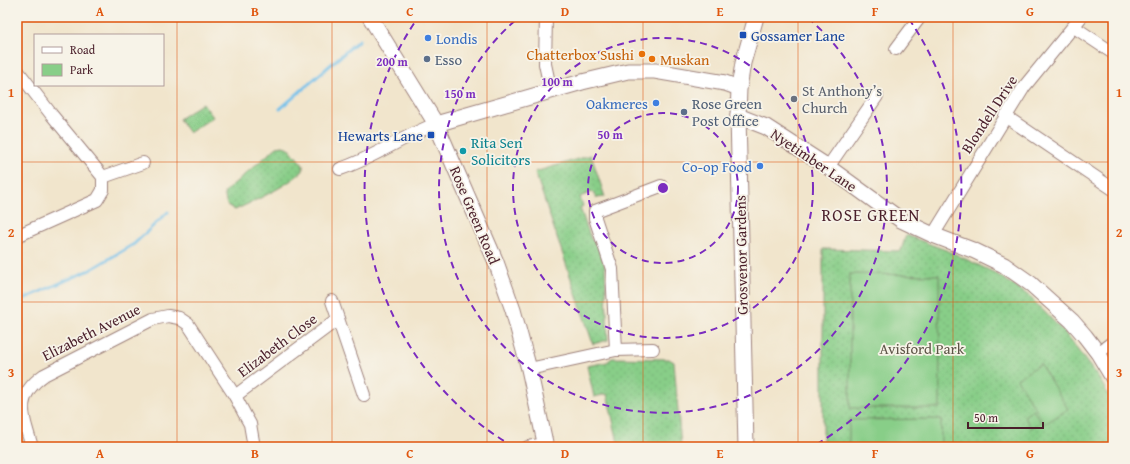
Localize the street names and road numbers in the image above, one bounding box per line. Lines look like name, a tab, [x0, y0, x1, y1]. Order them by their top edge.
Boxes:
street label: Blondell Drive	[956, 71, 1022, 157]
street label: Nyetimber Lane	[767, 123, 861, 197]
street label: Rose Green Road	[445, 163, 505, 267]
street label: Grosvenor Gardens	[729, 195, 753, 315]
street label: Elizabeth Avenue	[38, 298, 144, 366]
street label: Elizabeth Close	[233, 308, 321, 382]

